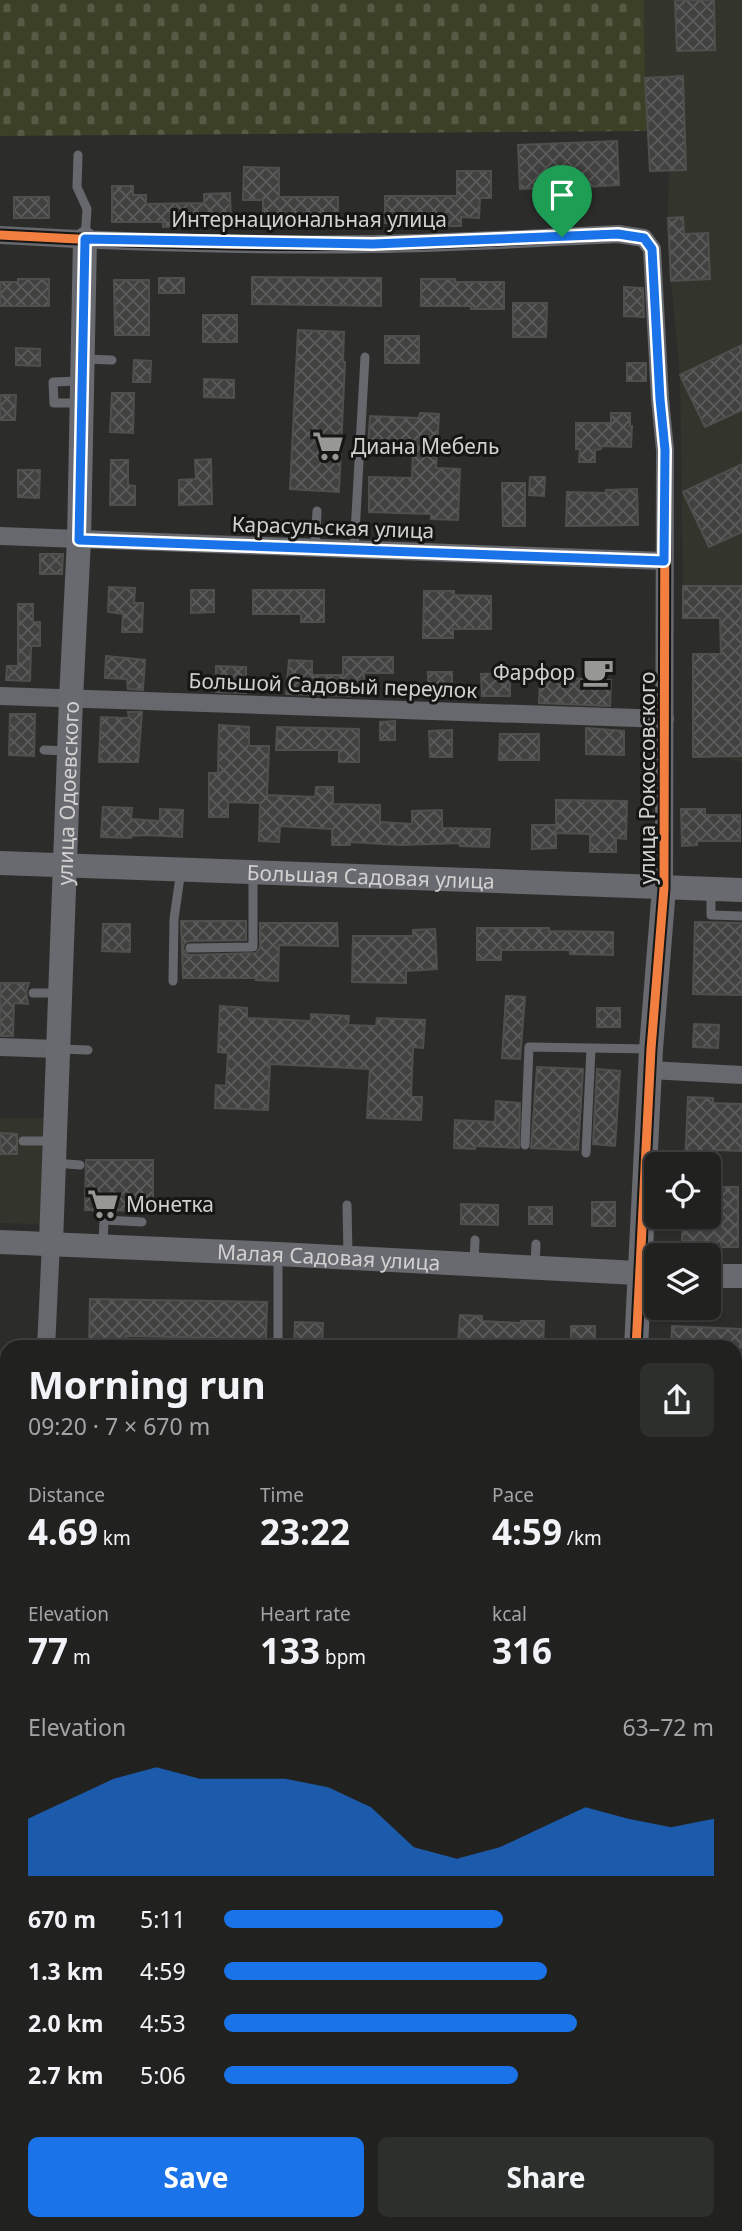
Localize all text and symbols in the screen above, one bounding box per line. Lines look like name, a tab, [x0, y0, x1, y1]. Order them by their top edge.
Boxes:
pin	[532, 165, 592, 237]
icon: arrive	[543, 176, 581, 214]
street label: Интернациональная улица	[171, 205, 447, 233]
supermarket icon: Диана Мебель	[311, 429, 345, 463]
place label: Диана Мебель	[351, 432, 500, 460]
street label: Карасульская улица	[231, 509, 435, 545]
cafe icon: Фарфор	[581, 655, 615, 689]
place label: Фарфор	[493, 658, 575, 686]
street label: Большой Садовый переулок	[188, 666, 478, 704]
street label: улица Рокоссовского	[633, 672, 661, 884]
street label: улица Одоевского	[50, 701, 85, 886]
street label: Большая Садовая улица	[246, 858, 495, 895]
map controls	[644, 1152, 721, 1320]
button: locate	[644, 1152, 721, 1229]
supermarket icon: Монетка	[86, 1187, 120, 1221]
place label: Монетка	[126, 1190, 214, 1218]
street label: Малая Садовая улица	[216, 1237, 441, 1277]
button: layers	[644, 1243, 721, 1320]
text: Morning run	[28, 1358, 266, 1410]
button: share	[640, 1363, 714, 1437]
text: 09:20 · 7 × 670 m	[28, 1410, 210, 1442]
text: Distance	[28, 1482, 105, 1508]
text: Time	[260, 1482, 304, 1508]
text: Pace	[492, 1482, 534, 1508]
text: 4.69	[28, 1508, 98, 1555]
text: 23:22	[260, 1508, 350, 1555]
text: 4:59	[492, 1508, 562, 1555]
text: km	[98, 1525, 131, 1551]
text: /km	[562, 1525, 602, 1551]
text: Elevation	[28, 1601, 109, 1627]
text: Heart rate	[260, 1601, 351, 1627]
text: kcal	[492, 1601, 527, 1627]
text: 77	[28, 1627, 68, 1674]
text: 133	[260, 1627, 320, 1674]
text: 316	[492, 1627, 552, 1674]
text: m	[68, 1644, 91, 1670]
text: bpm	[320, 1644, 366, 1670]
text: Elevation	[28, 1711, 126, 1743]
text: 63–72 m	[622, 1711, 714, 1743]
text: 670 m	[28, 1903, 96, 1935]
text: 5:11	[140, 1903, 186, 1935]
text: 1.3 km	[28, 1955, 103, 1987]
text: 4:59	[140, 1955, 186, 1987]
text: 2.0 km	[28, 2007, 103, 2039]
text: 4:53	[140, 2007, 186, 2039]
text: 2.7 km	[28, 2059, 103, 2091]
text: 5:06	[140, 2059, 186, 2091]
button: Save	[28, 2137, 364, 2217]
button: Share	[378, 2137, 714, 2217]

